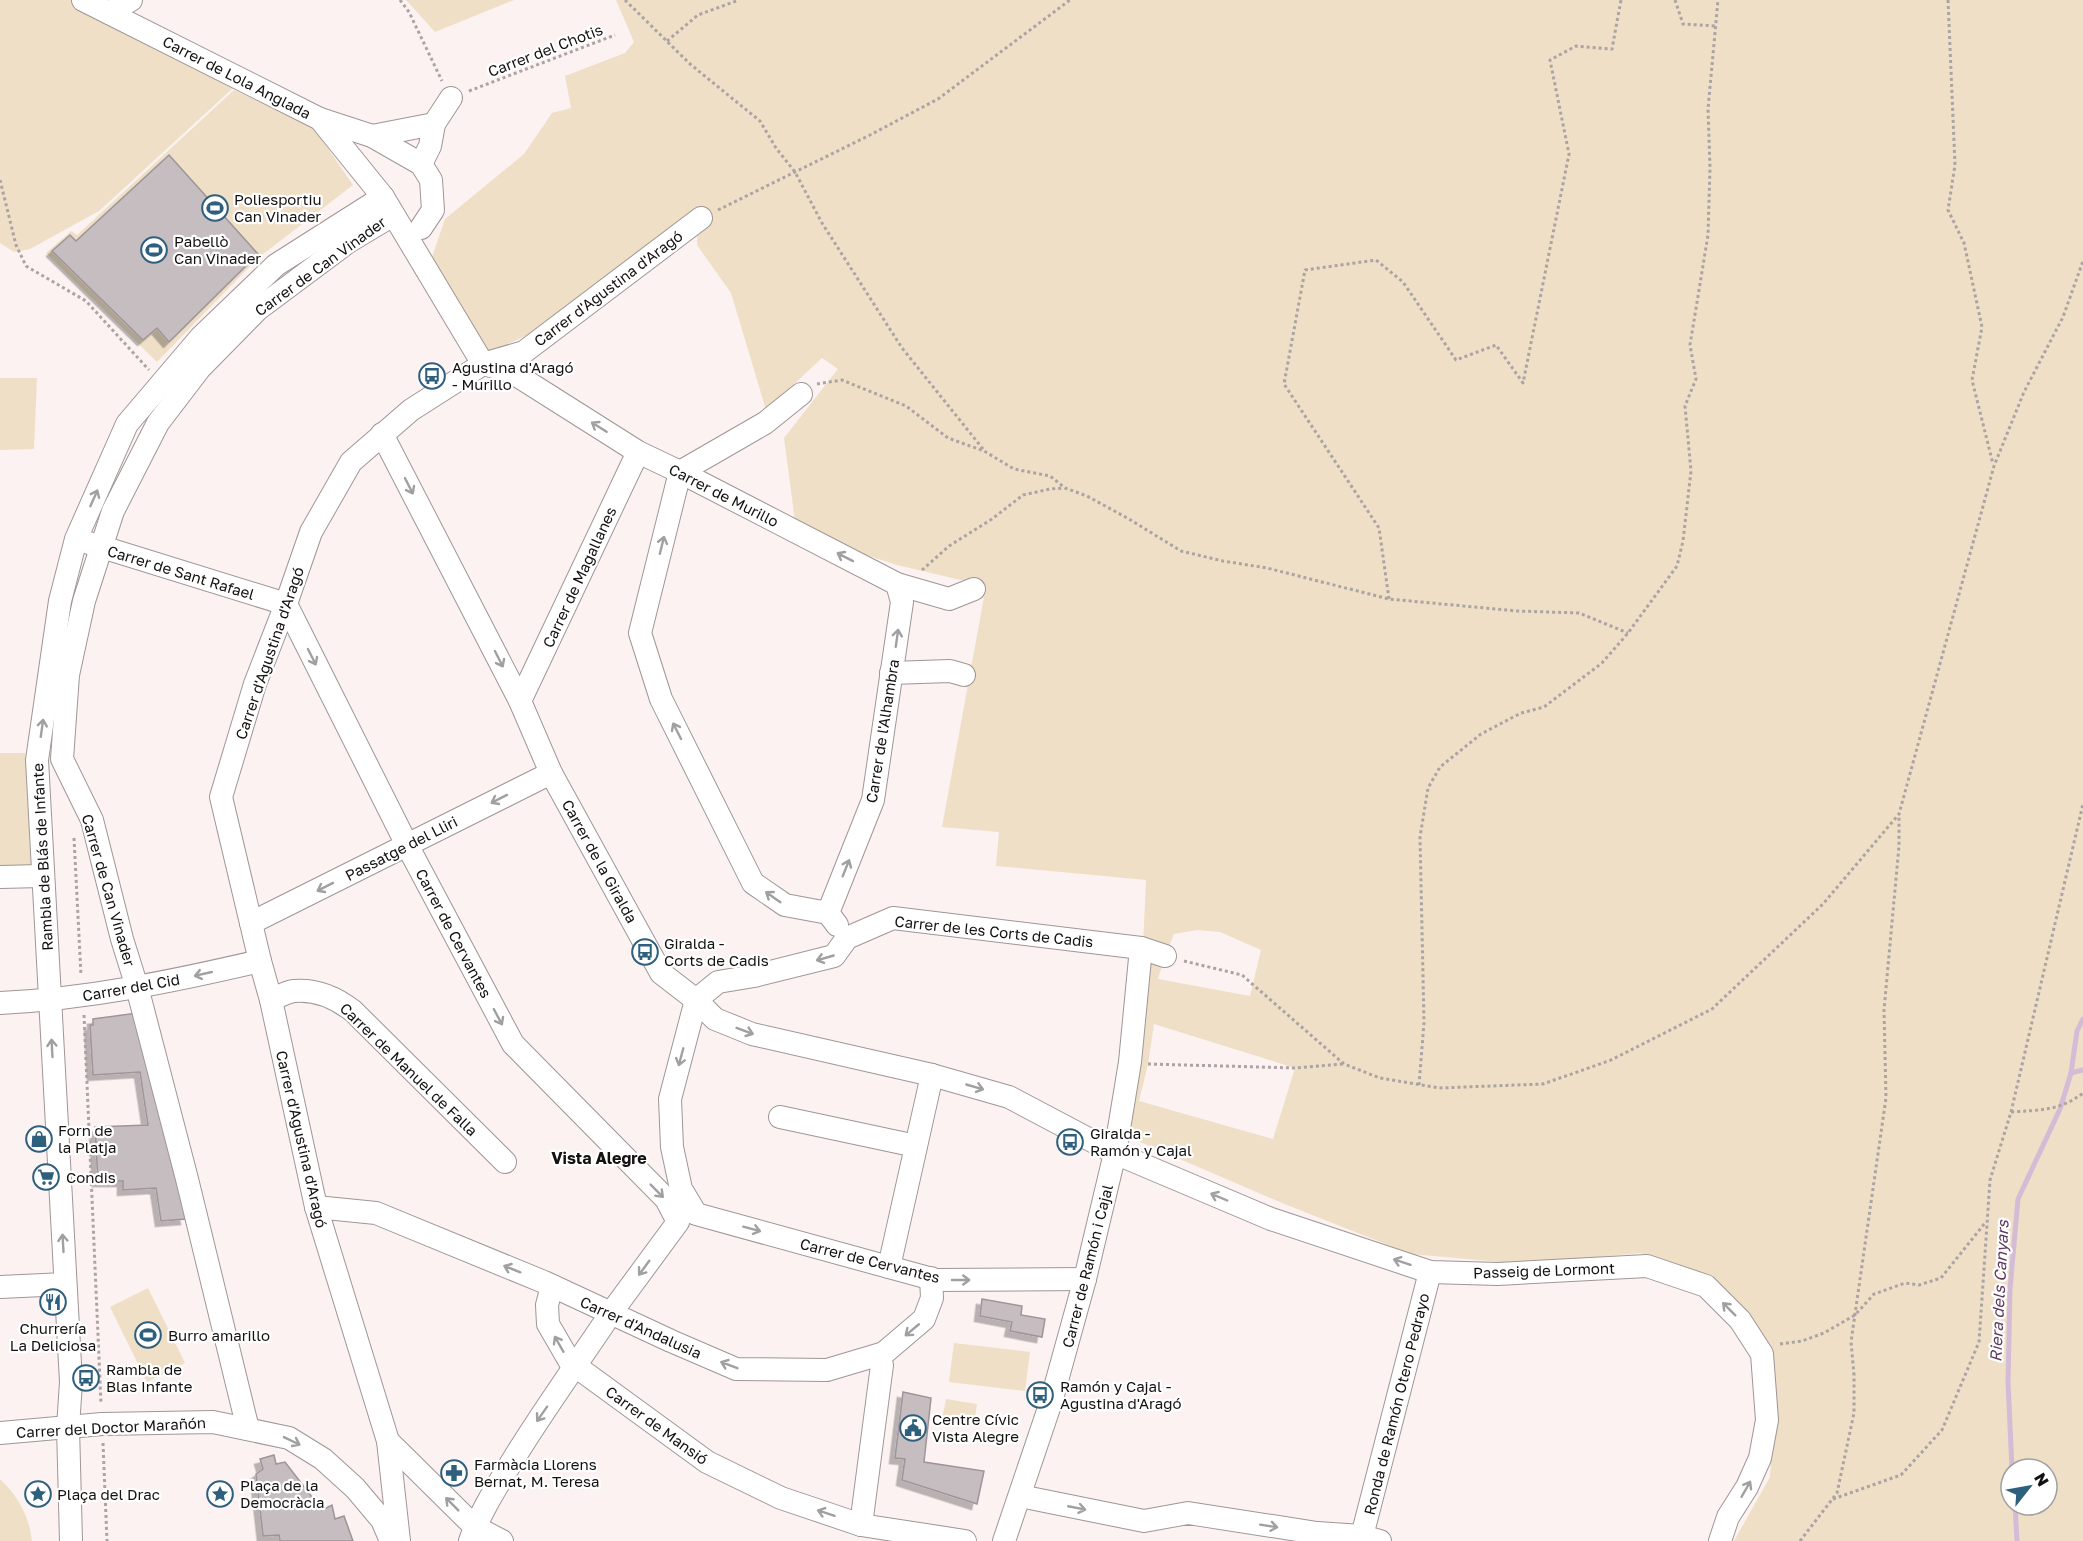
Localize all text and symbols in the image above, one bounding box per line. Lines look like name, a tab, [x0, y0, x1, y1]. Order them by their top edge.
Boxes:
street label: Carrer del Chotis	[485, 20, 605, 80]
street label: Carrer de Lola Anglada	[160, 32, 314, 122]
place label: Poliesportiu Can Vinader	[234, 190, 322, 225]
sports icon: Poliesportiu Can Vinader	[200, 193, 230, 223]
street label: Carrer de Can Vinader	[251, 212, 389, 320]
street label: Carrer d'Agustina d'Aragó	[530, 226, 686, 350]
place label: Pabellò Can Vinader	[174, 232, 261, 267]
sports icon: Pabellò Can Vinader	[139, 235, 169, 265]
place label: Agustina d'Aragó - Murillo	[452, 358, 573, 393]
bus stop icon: Agustina d'Aragó - Murillo	[417, 361, 447, 391]
one-way arrow	[590, 421, 607, 434]
street label: Carrer de Murillo	[666, 460, 782, 530]
one-way arrow	[404, 477, 415, 495]
one-way arrow	[89, 490, 101, 508]
street label: Carrer de Magallanes	[538, 504, 620, 650]
one-way arrow	[657, 536, 668, 555]
street label: Carrer de Sant Rafael	[105, 541, 257, 603]
one-way arrow	[837, 551, 855, 562]
street label: Carrer d'Agustina d'Aragó	[231, 564, 307, 742]
one-way arrow	[891, 628, 902, 648]
one-way arrow	[307, 647, 319, 665]
one-way arrow	[493, 650, 505, 668]
street label: Carrer de l'Alhambra	[862, 658, 902, 804]
one-way arrow	[36, 719, 47, 738]
one-way arrow	[670, 722, 682, 740]
street label: Rambla de Blás de Infante	[28, 762, 56, 951]
one-way arrow	[490, 794, 508, 806]
street label: Carrer de la Giralda	[559, 796, 641, 926]
street label: Carrer de Can Vinader	[79, 812, 139, 968]
street label: Passatge del Lliri	[342, 812, 460, 884]
one-way arrow	[842, 859, 853, 878]
street label: Carrer de Cervantes	[412, 865, 496, 1001]
one-way arrow	[316, 881, 334, 893]
one-way arrow	[766, 891, 782, 903]
street label: Carrer de les Corts de Cadis	[894, 912, 1094, 950]
place label: Giralda - Corts de Cadis	[664, 934, 769, 969]
bus stop icon: Giralda - Corts de Cadis	[630, 937, 660, 967]
one-way arrow	[816, 953, 835, 964]
one-way arrow	[194, 969, 213, 980]
street label: Carrer del Cid	[81, 970, 181, 1004]
street label: Carrer de Manuel de Falla	[337, 999, 481, 1139]
one-way arrow	[493, 1007, 504, 1025]
one-way arrow	[735, 1026, 754, 1037]
one-way arrow	[46, 1039, 57, 1059]
one-way arrow	[674, 1047, 686, 1066]
street label: Carrer d'Agustina d'Aragó	[273, 1049, 331, 1229]
one-way arrow	[965, 1082, 984, 1093]
place label: Forn de la Platja	[58, 1121, 116, 1156]
shop icon: Forn de la Platja	[24, 1124, 54, 1154]
place label: Giralda - Ramón y Cajal	[1090, 1124, 1192, 1159]
bus stop icon: Giralda - Ramón y Cajal	[1055, 1127, 1085, 1157]
district label: Vista Alegre	[551, 1148, 647, 1168]
supermarket icon: Condis	[31, 1162, 61, 1192]
place label: Condis	[66, 1168, 116, 1186]
street label: Carrer de Ramón i Cajal	[1058, 1182, 1116, 1350]
one-way arrow	[650, 1183, 665, 1198]
one-way arrow	[1210, 1190, 1228, 1202]
water label: Riera dels Canyars	[1985, 1218, 2013, 1362]
one-way arrow	[742, 1224, 761, 1236]
one-way arrow	[57, 1234, 68, 1254]
street label: Carrer de Cervantes	[798, 1234, 942, 1286]
one-way arrow	[1393, 1256, 1412, 1267]
one-way arrow	[638, 1259, 651, 1275]
street label: Passeig de Lormont	[1473, 1259, 1615, 1281]
one-way arrow	[503, 1263, 522, 1274]
one-way arrow	[951, 1274, 971, 1286]
restaurant icon: Churrería La Deliciosa	[38, 1287, 68, 1317]
street label: Ronda de Ramón Otero Pedrayo	[1360, 1291, 1432, 1517]
street label: Carrer d'Andalusia	[577, 1292, 705, 1362]
one-way arrow	[1722, 1302, 1737, 1316]
place label: Churrería La Deliciosa	[10, 1319, 96, 1354]
sports icon: Burro amarillo	[133, 1320, 163, 1350]
one-way arrow	[905, 1323, 920, 1337]
place label: Burro amarillo	[168, 1326, 270, 1344]
one-way arrow	[553, 1336, 565, 1353]
one-way arrow	[720, 1359, 738, 1370]
place label: Rambla de Blas Infante	[106, 1360, 193, 1395]
bus stop icon: Rambla de Blas Infante	[71, 1363, 101, 1393]
place label: Ramón y Cajal - Agustina d'Aragó	[1060, 1377, 1181, 1412]
bus stop icon: Ramón y Cajal - Agustina d'Aragó	[1025, 1380, 1055, 1410]
street label: Carrer de Mansió	[602, 1382, 712, 1468]
one-way arrow	[536, 1406, 548, 1422]
place label: Centre Cívic Vista Alegre	[932, 1410, 1019, 1445]
street label: Carrer del Doctor Marañón	[16, 1413, 206, 1441]
public building icon: Centre Cívic Vista Alegre	[898, 1413, 928, 1443]
one-way arrow	[282, 1435, 300, 1447]
place label: Farmàcia Llorens Bernat, M. Teresa	[474, 1455, 599, 1490]
north arrow	[1999, 1457, 2059, 1517]
pharmacy icon: Farmàcia Llorens Bernat, M. Teresa	[439, 1458, 469, 1488]
text: N	[2030, 1469, 2054, 1490]
place label: Plaça de la Democràcia	[240, 1476, 325, 1511]
place icon: Plaça del Drac	[23, 1479, 53, 1509]
place icon: Plaça de la Democràcia	[205, 1479, 235, 1509]
one-way arrow	[1740, 1481, 1752, 1498]
place label: Plaça del Drac	[57, 1485, 160, 1503]
one-way arrow	[444, 1497, 459, 1511]
one-way arrow	[1067, 1503, 1087, 1514]
one-way arrow	[817, 1507, 836, 1518]
one-way arrow	[1259, 1520, 1279, 1531]

